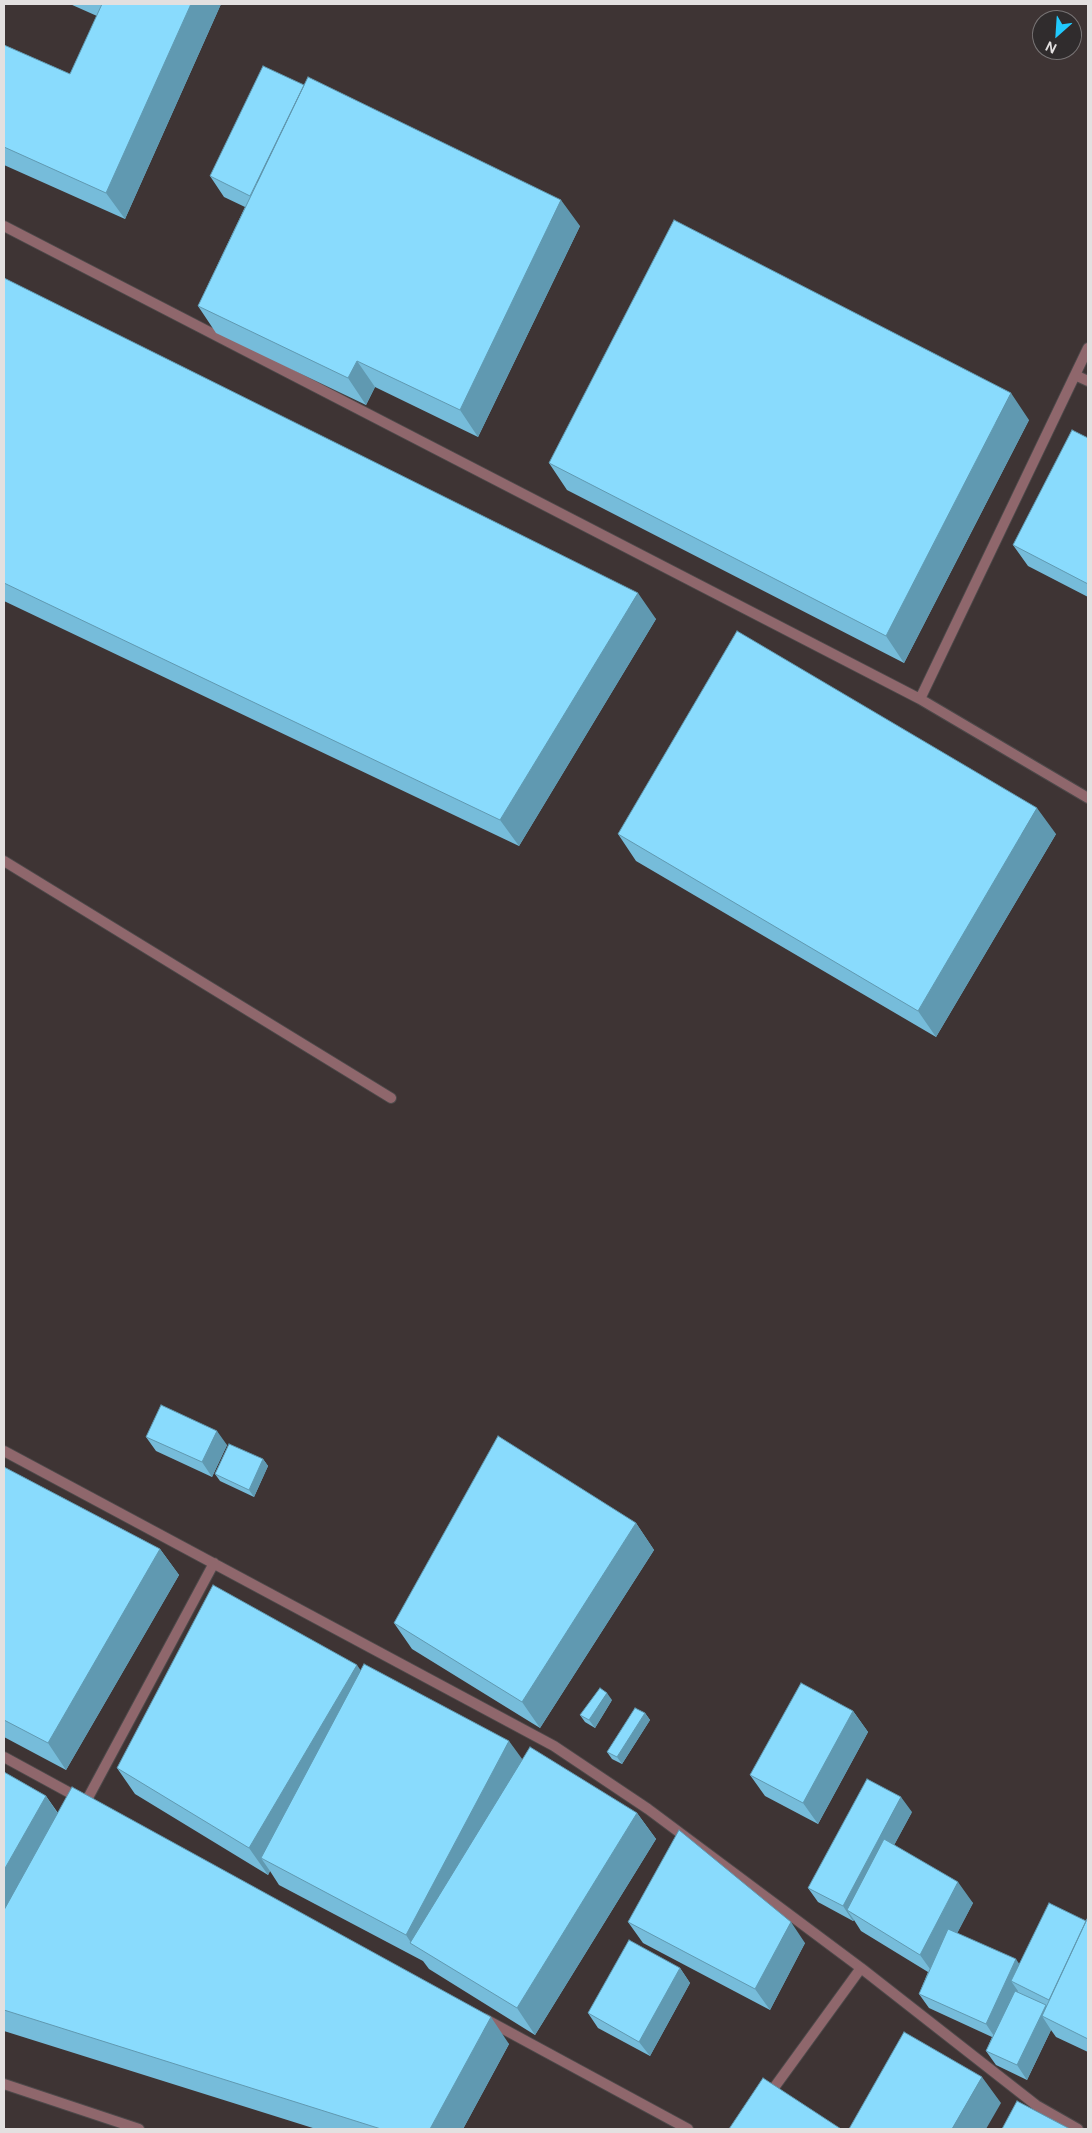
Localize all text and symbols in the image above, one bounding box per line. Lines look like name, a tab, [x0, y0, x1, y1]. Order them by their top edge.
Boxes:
north arrow	[1032, 10, 1082, 60]
text: N	[1042, 37, 1059, 58]

